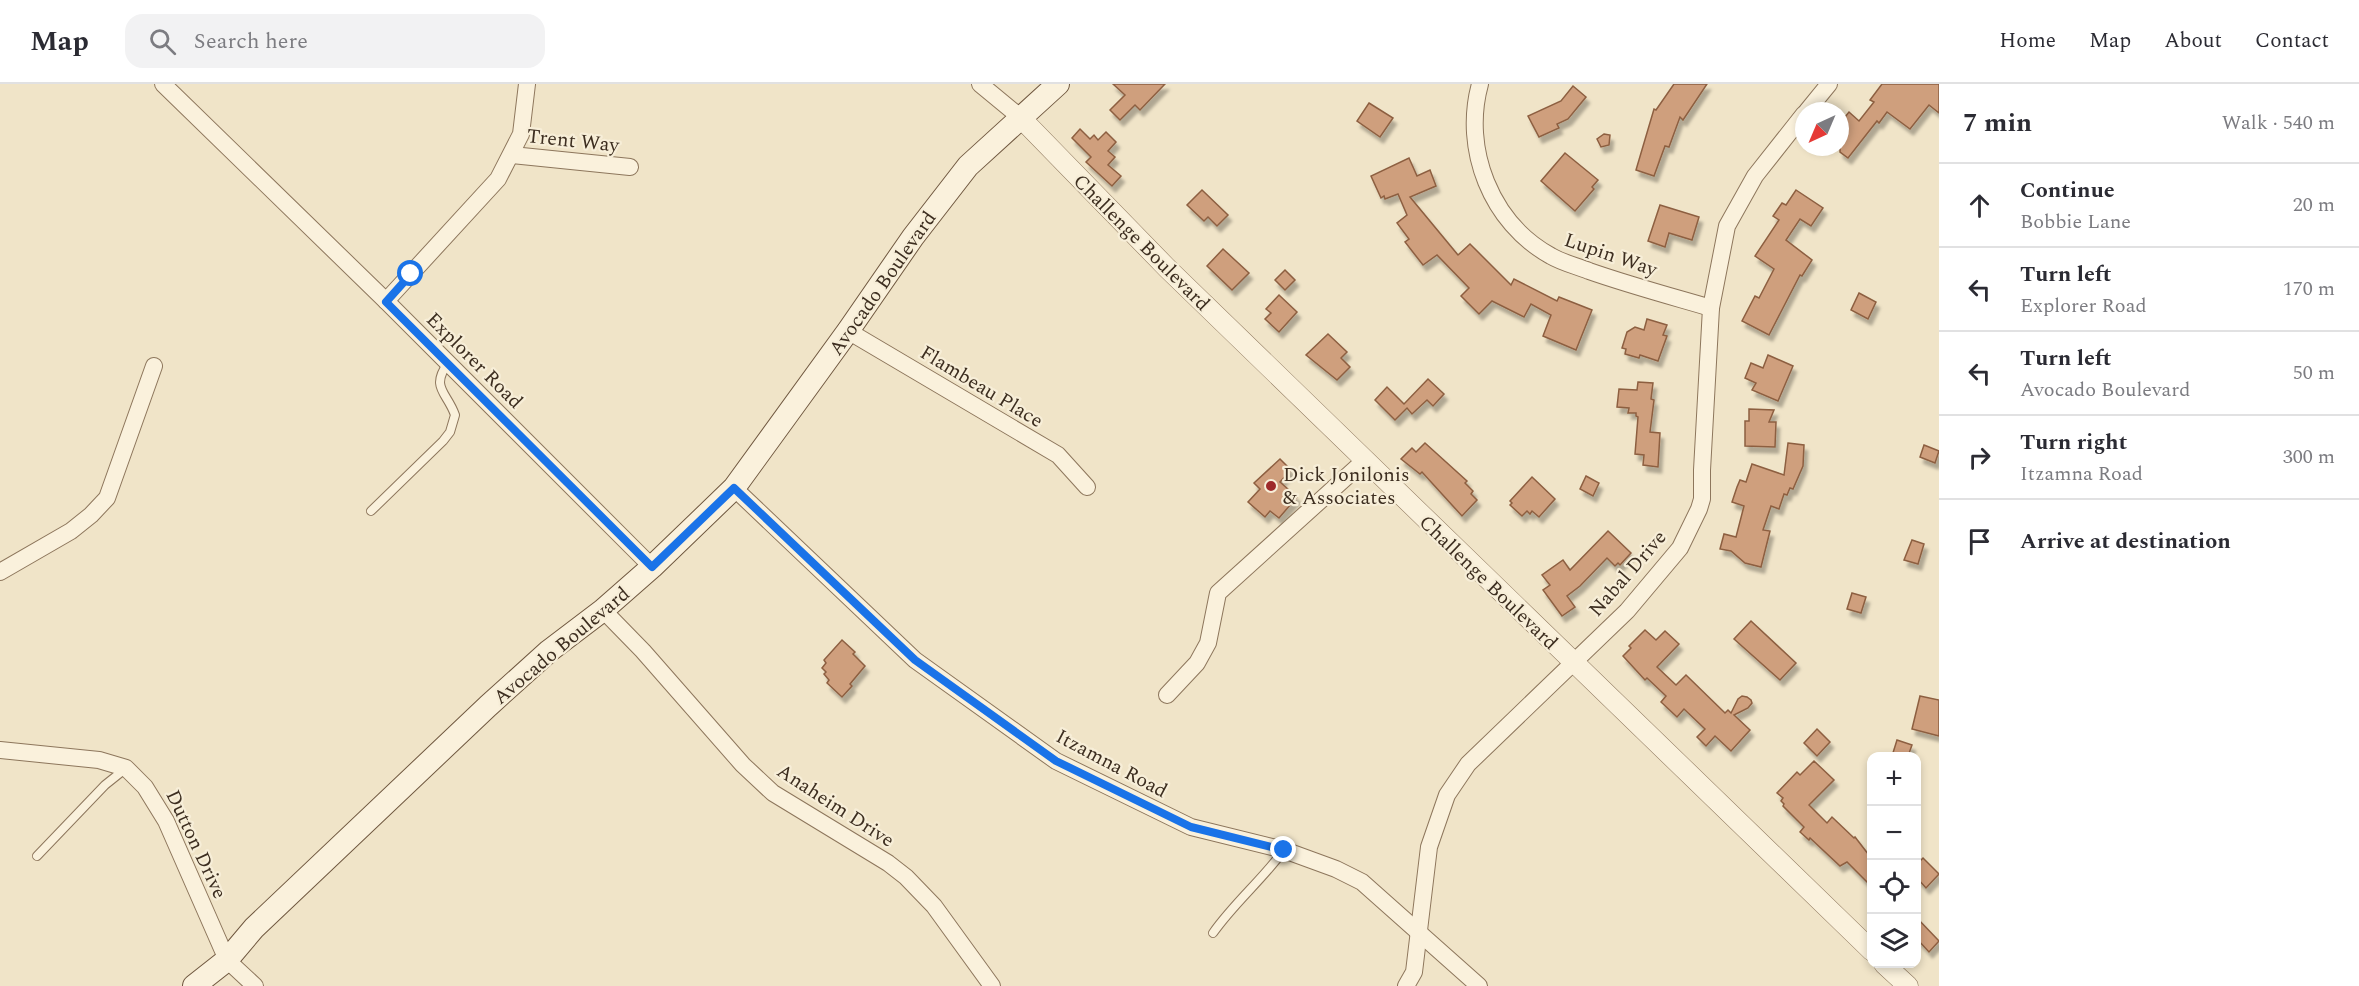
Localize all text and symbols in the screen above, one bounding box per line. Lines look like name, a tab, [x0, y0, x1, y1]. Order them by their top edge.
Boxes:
search box	[125, 14, 545, 68]
text: Map	[30, 20, 89, 63]
icon: search	[146, 25, 179, 58]
text: Search here	[194, 25, 308, 58]
text: Home	[1999, 25, 2056, 57]
text: Map	[2089, 25, 2131, 57]
text: About	[2164, 25, 2222, 57]
text: Contact	[2255, 25, 2329, 57]
north arrow	[1795, 102, 1849, 156]
text: 7 min	[1963, 103, 2032, 143]
text: Walk · 540 m	[2222, 108, 2335, 138]
street label: Trent Way	[525, 121, 622, 161]
street label: Challenge Boulevard	[1066, 167, 1217, 318]
text: Continue	[2020, 174, 2115, 207]
icon: ahead	[1963, 189, 1996, 222]
text: 20 m	[2293, 190, 2335, 220]
street label: Avocado Boulevard	[822, 205, 944, 362]
text: Bobbie Lane	[2020, 207, 2131, 237]
street label: Lupin Way	[1560, 225, 1663, 285]
text: Turn left	[2020, 258, 2112, 291]
route start	[397, 260, 423, 286]
icon: left	[1963, 273, 1996, 306]
text: 170 m	[2283, 274, 2335, 304]
text: Explorer Road	[2020, 291, 2147, 321]
street label: Explorer Road	[419, 305, 530, 416]
street label: Flambeau Place	[914, 338, 1049, 436]
text: Turn left	[2020, 342, 2112, 375]
icon: left	[1963, 357, 1996, 390]
text: 50 m	[2293, 358, 2335, 388]
text: Avocado Boulevard	[2020, 375, 2190, 405]
text: Turn right	[2020, 426, 2127, 459]
icon: right	[1963, 441, 1996, 474]
text: 300 m	[2283, 442, 2335, 472]
text: Itzamna Road	[2020, 459, 2143, 489]
place label: Dick Jonilonis & Associates	[1283, 460, 1410, 513]
marker: Dick Jonilonis & Associates	[1264, 479, 1278, 493]
street label: Challenge Boulevard	[1412, 508, 1565, 657]
street label: Nabal Drive	[1582, 524, 1674, 624]
icon: arrive	[1963, 525, 1996, 558]
text: Arrive at destination	[2020, 525, 2231, 558]
street label: Avocado Boulevard	[487, 579, 637, 712]
street label: Itzamna Road	[1050, 722, 1173, 806]
map controls	[1867, 752, 1921, 968]
button: +	[1867, 752, 1921, 806]
street label: Anaheim Drive	[771, 756, 900, 855]
street label: Dutton Drive	[158, 785, 234, 904]
button: −	[1867, 806, 1921, 860]
route end	[1270, 836, 1296, 862]
button: locate	[1867, 860, 1921, 914]
button: layers	[1867, 914, 1921, 968]

